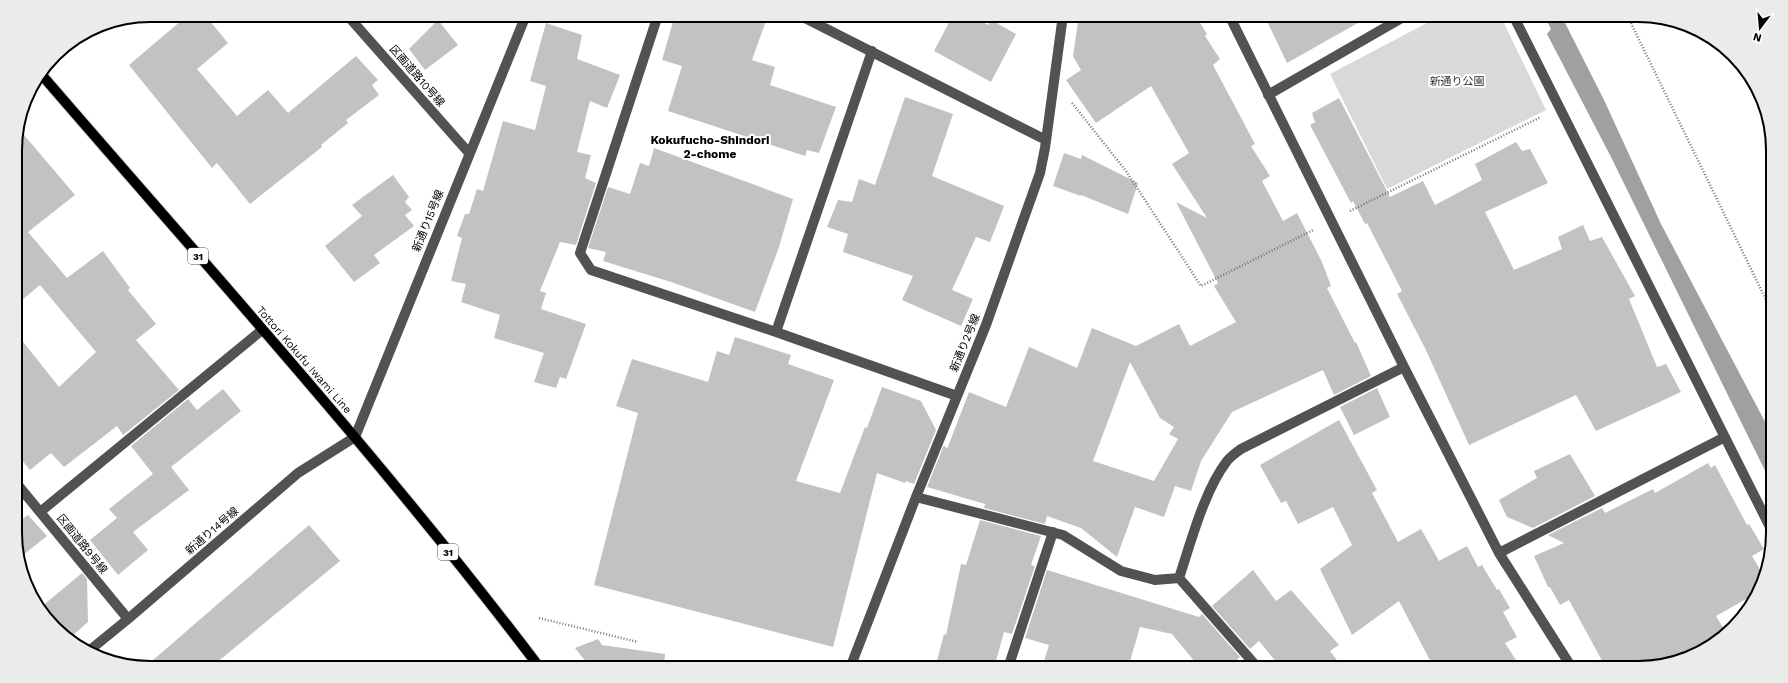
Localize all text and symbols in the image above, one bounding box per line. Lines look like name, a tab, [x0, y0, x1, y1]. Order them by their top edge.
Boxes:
north arrow	[1740, 8, 1780, 48]
text: N	[1752, 30, 1763, 45]
street label: 区画道路10号線	[387, 43, 447, 109]
park label: 新通り公園	[1430, 75, 1485, 88]
district label: Kokufucho-Shindori 2-chome	[650, 133, 770, 161]
street label: 新通り15号線	[410, 188, 446, 254]
road number: 31	[188, 248, 208, 264]
street label: Tottori Kokufu Iwami Line	[254, 304, 354, 416]
street label: 新通り2号線	[947, 312, 983, 374]
street label: 新通り14号線	[183, 504, 241, 558]
street label: 区画道路9号線	[54, 512, 110, 576]
road number: 31	[438, 544, 458, 560]

